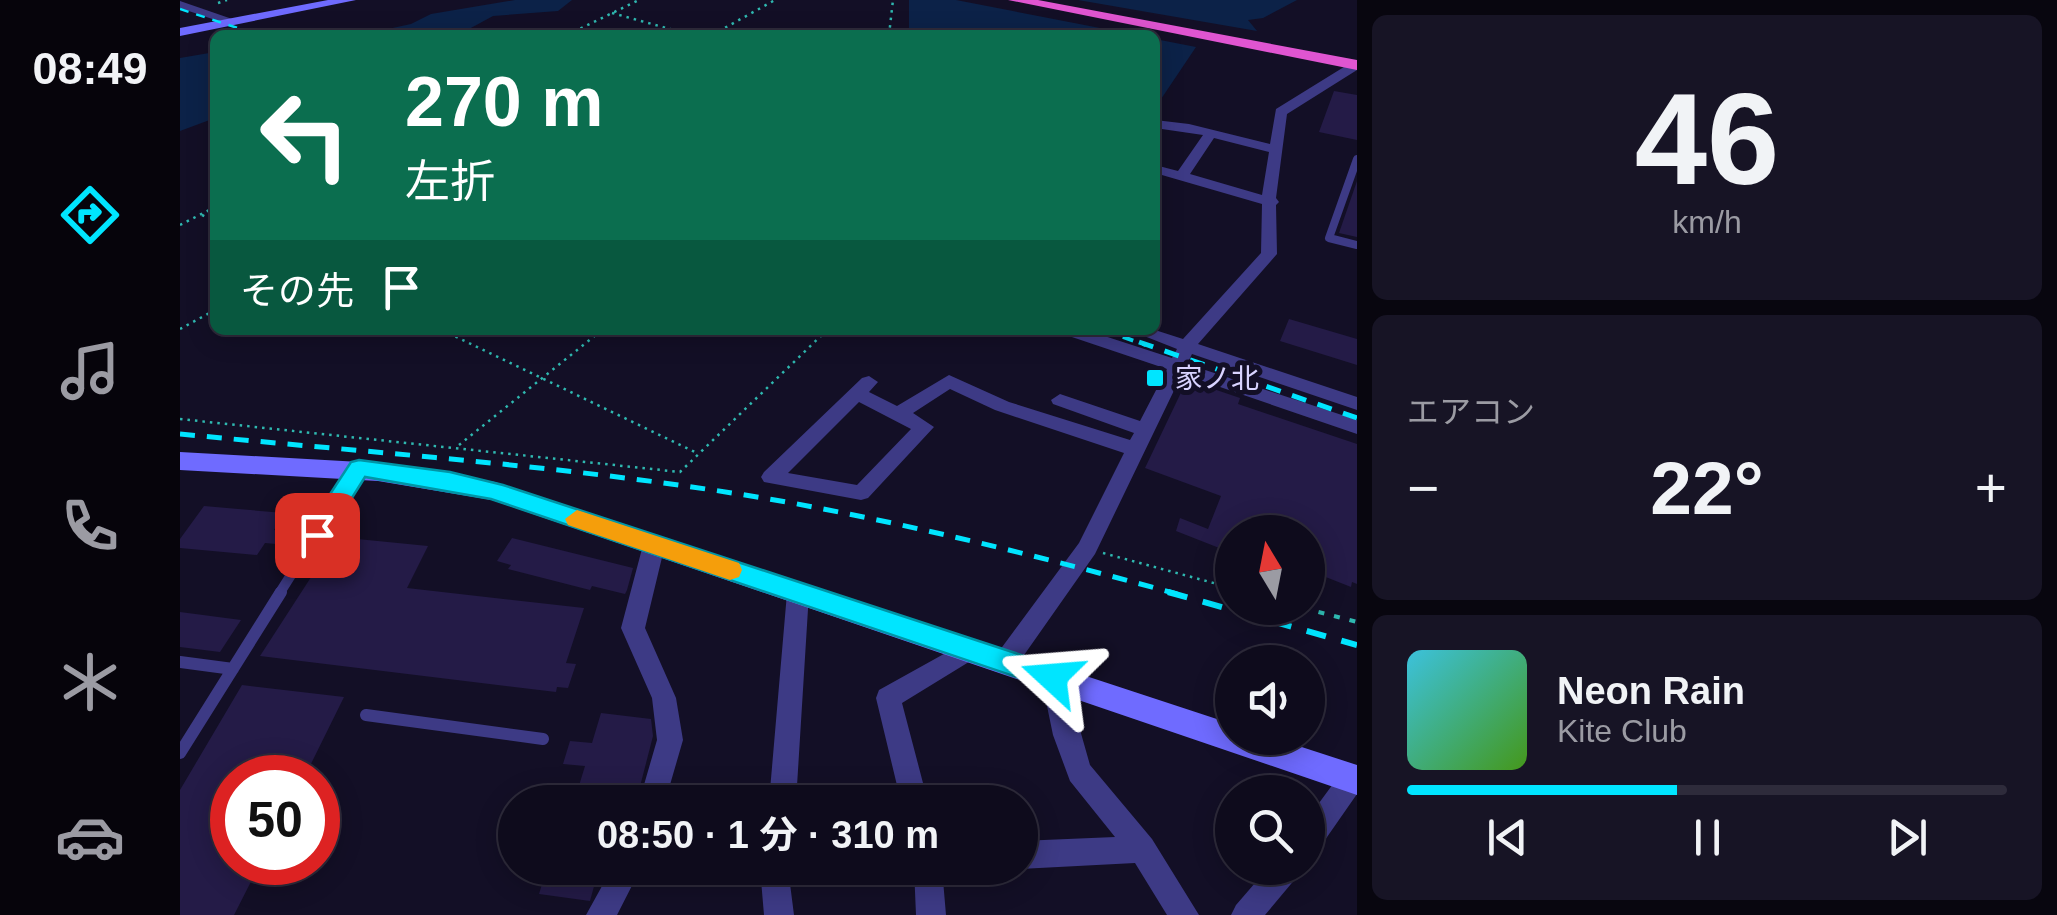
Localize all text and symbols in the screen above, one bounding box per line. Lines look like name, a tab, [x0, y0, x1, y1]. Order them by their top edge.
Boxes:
text: 08:49	[32, 43, 148, 94]
text: 270 m	[405, 63, 603, 141]
text: 46	[1635, 66, 1779, 212]
icon: left	[240, 70, 370, 200]
text: 左折	[405, 156, 495, 207]
icon: directions	[55, 180, 125, 250]
text: km/h	[1672, 204, 1742, 240]
icon: arrive	[374, 260, 429, 315]
text: その先	[240, 270, 354, 312]
icon: music	[55, 336, 125, 406]
place label: 家ノ北	[1175, 363, 1259, 394]
marker: 家ノ北	[1144, 367, 1166, 389]
text: エアコン	[1407, 394, 1535, 430]
text: 22°	[1650, 446, 1764, 530]
text: −	[1407, 457, 1439, 519]
text: +	[1975, 457, 2007, 519]
icon: phone	[55, 491, 125, 561]
pin	[275, 493, 360, 578]
icon: arrive	[290, 508, 345, 563]
north arrow	[1215, 515, 1325, 625]
map controls	[1215, 515, 1325, 885]
position arrow	[1000, 625, 1104, 729]
button: sound	[1215, 645, 1325, 755]
icon: climate	[55, 647, 125, 717]
text: Neon Rain	[1557, 670, 1745, 712]
text: Kite Club	[1557, 713, 1687, 749]
speed limit sign: 50	[210, 755, 340, 885]
button: search	[1215, 775, 1325, 885]
icon: car	[55, 802, 125, 872]
icon: previous	[1480, 810, 1535, 865]
icon: pause	[1680, 810, 1735, 865]
icon: next	[1880, 810, 1935, 865]
text: 08:50 · 1 分 · 310 m	[597, 814, 939, 856]

